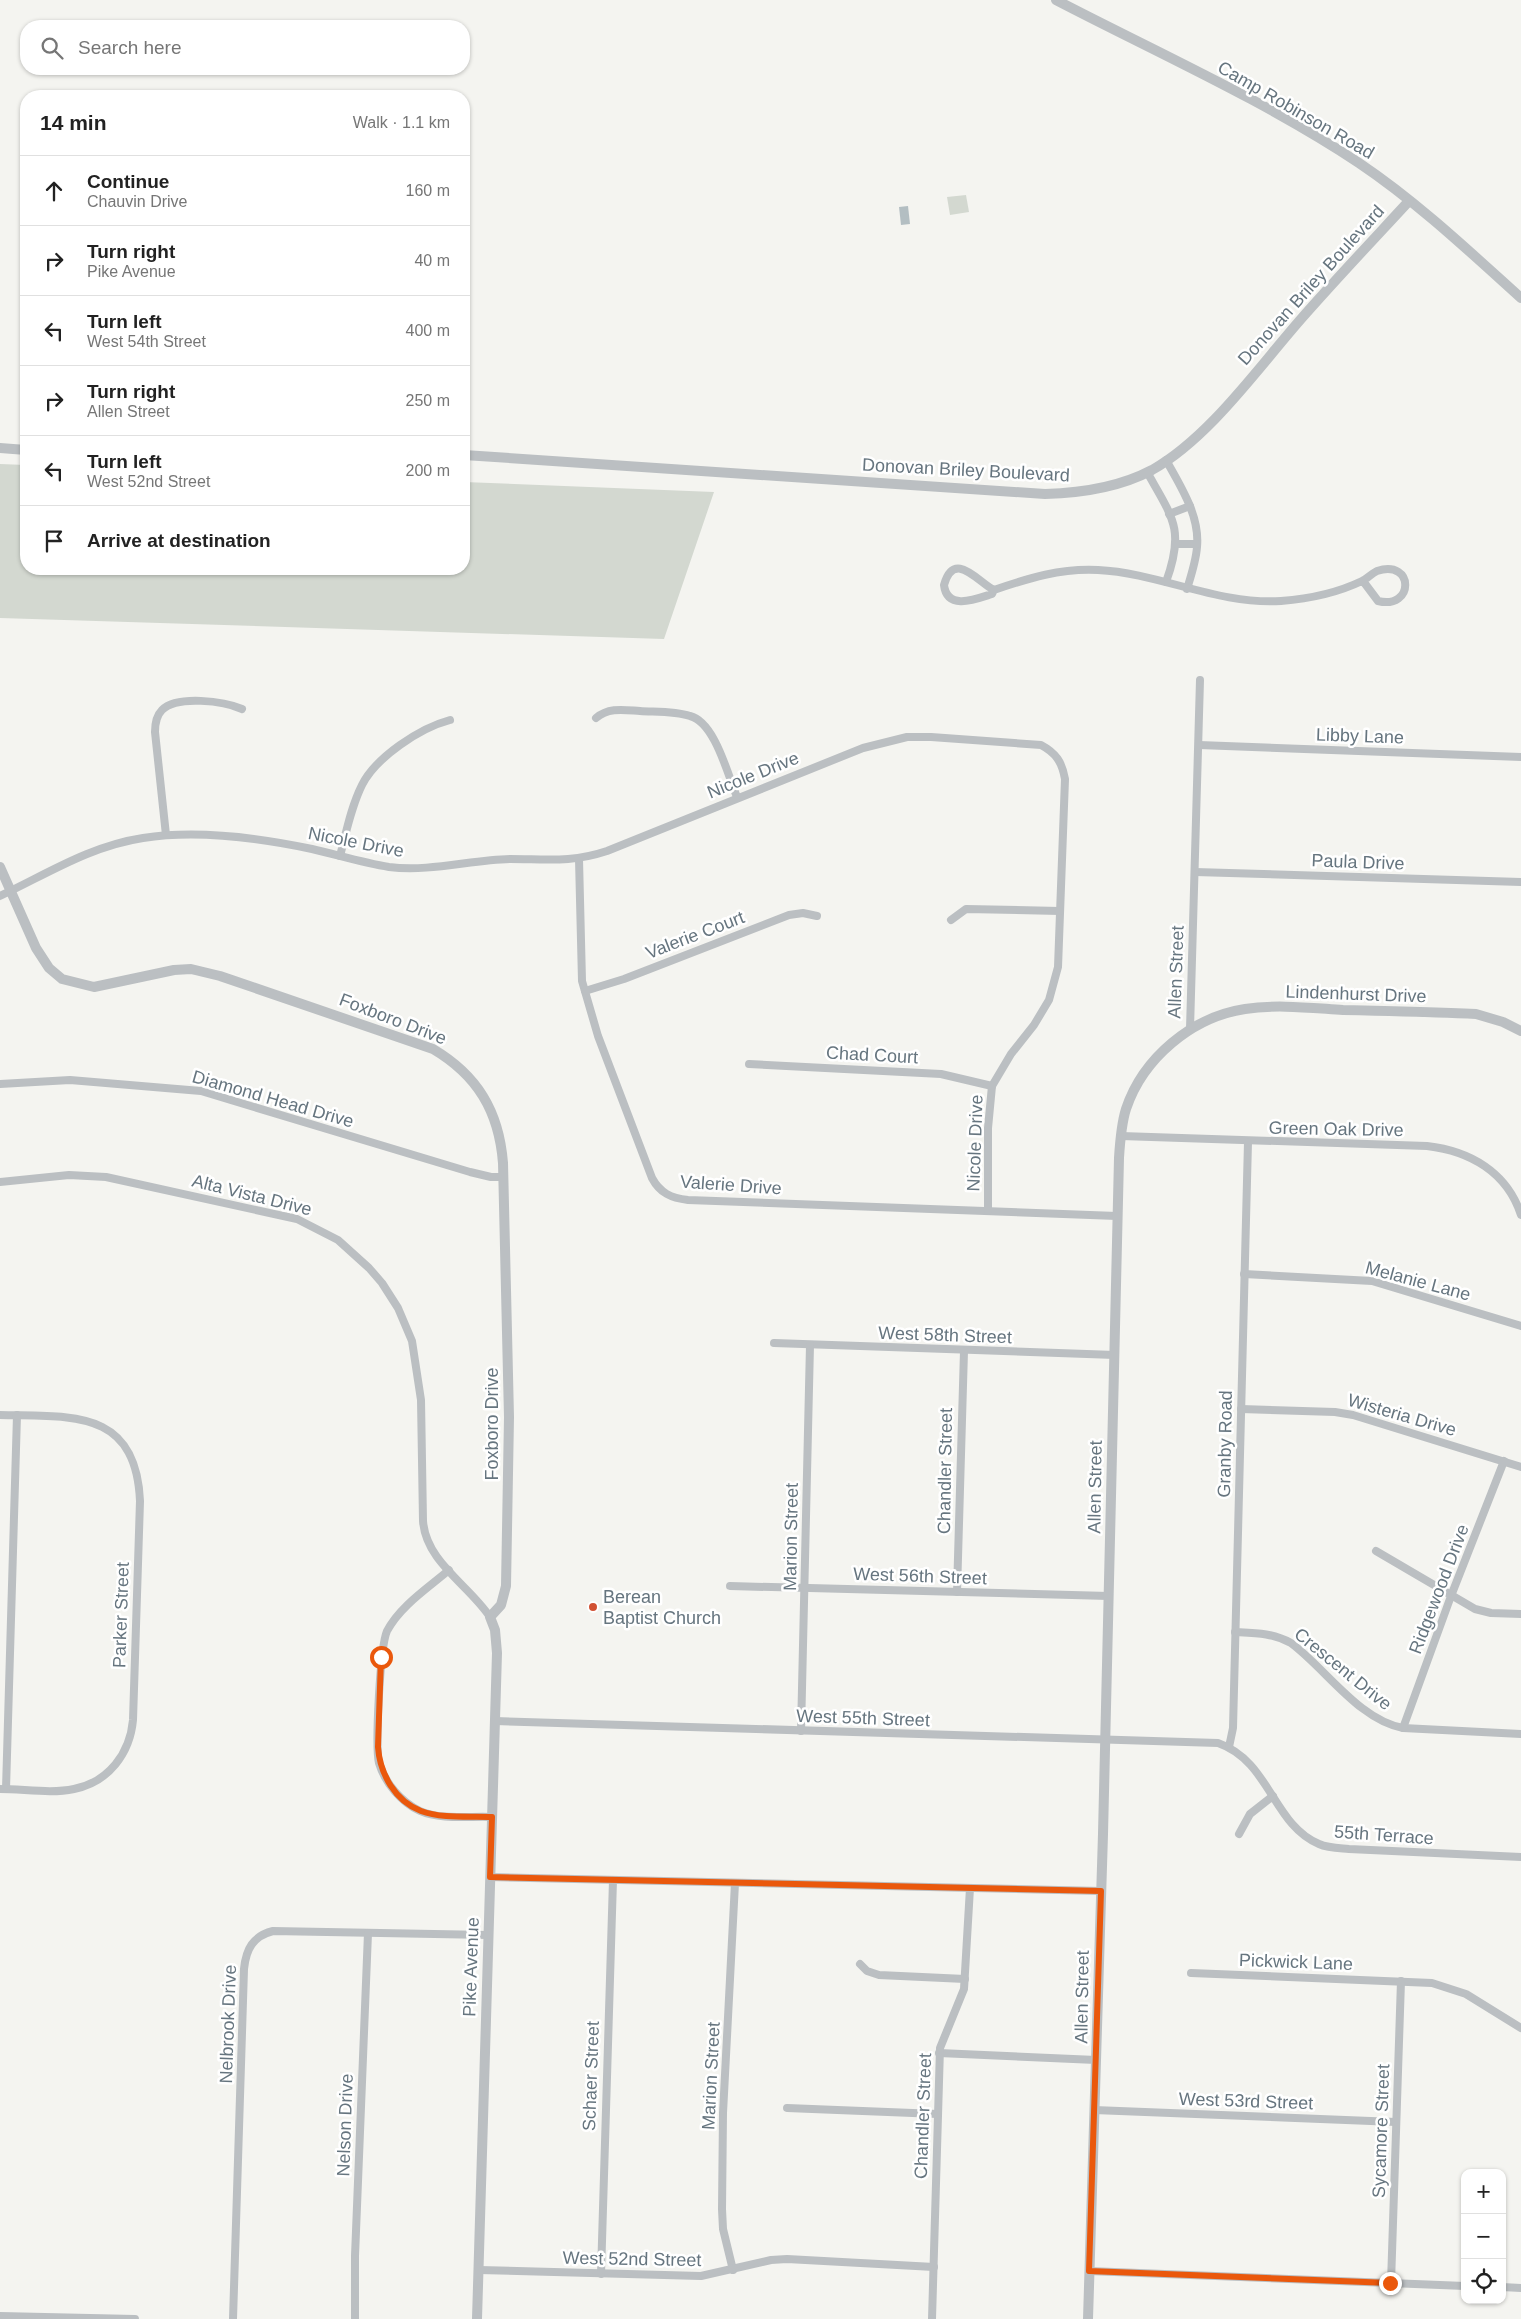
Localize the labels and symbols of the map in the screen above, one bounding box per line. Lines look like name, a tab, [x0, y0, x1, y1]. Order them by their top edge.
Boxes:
street label: Camp Robinson Road	[1214, 57, 1378, 163]
street label: Donovan Briley Boulevard	[1234, 201, 1388, 369]
street label: Donovan Briley Boulevard	[862, 455, 1070, 485]
street label: Libby Lane	[1316, 724, 1404, 748]
street label: Nicole Drive	[704, 748, 802, 802]
street label: Nicole Drive	[306, 823, 406, 861]
street label: Paula Drive	[1311, 850, 1405, 874]
street label: Valerie Court	[643, 907, 747, 963]
street label: Allen Street	[1164, 925, 1188, 1019]
street label: Lindenhurst Drive	[1285, 982, 1427, 1006]
street label: Foxboro Drive	[337, 989, 449, 1049]
street label: Chad Court	[826, 1043, 918, 1067]
street label: Diamond Head Drive	[190, 1066, 356, 1132]
street label: Nicole Drive	[963, 1094, 987, 1192]
street label: Green Oak Drive	[1268, 1118, 1404, 1140]
street label: Alta Vista Drive	[190, 1170, 314, 1220]
street label: Valerie Drive	[680, 1171, 782, 1199]
street label: Melanie Lane	[1363, 1257, 1473, 1305]
street label: West 58th Street	[878, 1323, 1012, 1347]
street label: Foxboro Drive	[482, 1367, 502, 1481]
street label: Granby Road	[1214, 1390, 1236, 1498]
street label: Wisteria Drive	[1345, 1390, 1459, 1440]
street label: Chandler Street	[934, 1408, 956, 1534]
street label: Allen Street	[1084, 1440, 1106, 1534]
street label: Marion Street	[780, 1483, 802, 1591]
street label: Ridgewood Drive	[1405, 1521, 1473, 1657]
street label: Parker Street	[109, 1562, 133, 1668]
street label: West 56th Street	[853, 1564, 987, 1588]
place label: Berean Baptist Church	[603, 1587, 721, 1628]
marker: Berean Baptist Church	[587, 1601, 599, 1613]
street label: Crescent Drive	[1290, 1624, 1396, 1714]
route start	[370, 1646, 393, 1669]
street label: West 55th Street	[796, 1706, 930, 1730]
street label: 55th Terrace	[1334, 1822, 1434, 1848]
street label: Pike Avenue	[459, 1917, 483, 2017]
street label: Allen Street	[1071, 1950, 1093, 2044]
street label: Pickwick Lane	[1239, 1950, 1353, 1974]
street label: Nelbrook Drive	[216, 1964, 240, 2084]
street label: Schaer Street	[579, 2021, 603, 2131]
street label: Marion Street	[698, 2022, 724, 2130]
street label: Chandler Street	[911, 2053, 935, 2179]
street label: Sycamore Street	[1369, 2064, 1393, 2198]
street label: Nelson Drive	[333, 2073, 357, 2177]
street label: West 53rd Street	[1178, 2089, 1314, 2113]
street label: West 52nd Street	[562, 2248, 702, 2270]
route end	[1379, 2272, 1402, 2295]

